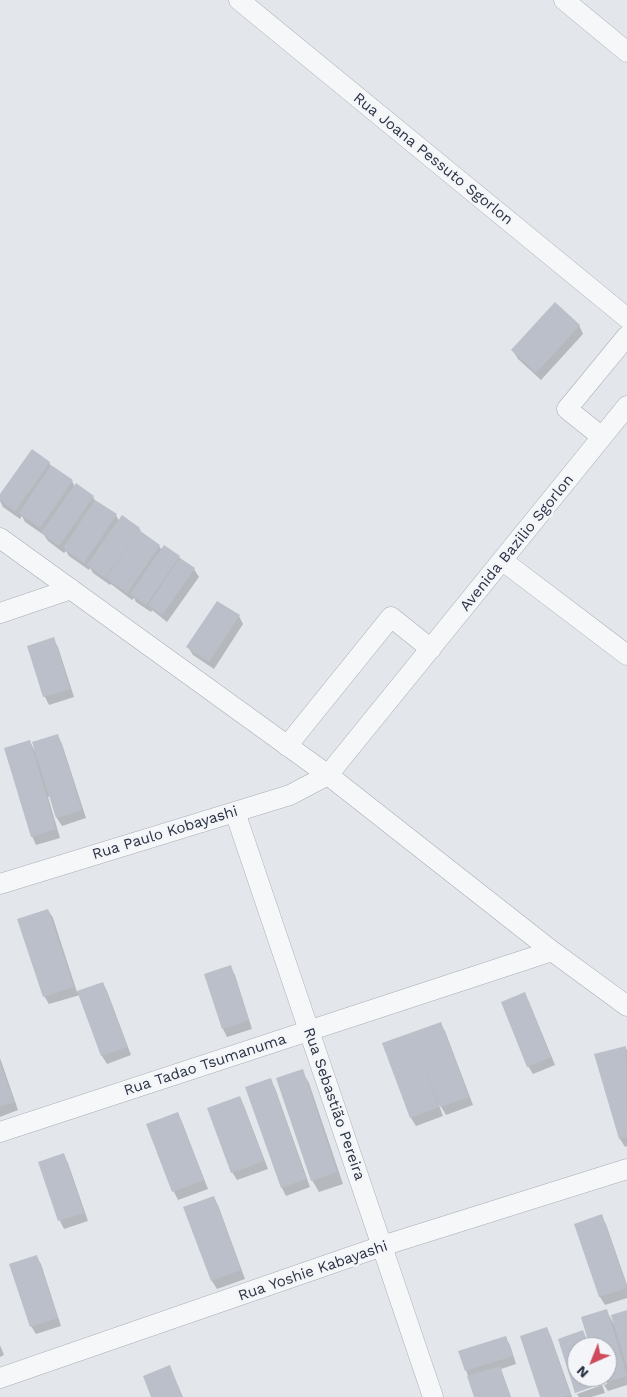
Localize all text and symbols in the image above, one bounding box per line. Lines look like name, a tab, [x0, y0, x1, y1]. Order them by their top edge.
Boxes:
street label: Rua Joana Pessuto Sgorlon	[350, 89, 516, 229]
street label: Avenida Bazilio Sgorlon	[456, 471, 578, 615]
street label: Rua Paulo Kobayashi	[90, 802, 240, 864]
street label: Rua Sebastião Pereira	[299, 1025, 369, 1183]
street label: Rua Tadao Tsumanuma	[122, 1030, 288, 1100]
street label: Rua Yoshie Kabayashi	[236, 1237, 390, 1305]
north arrow	[567, 1337, 617, 1387]
text: N	[573, 1363, 592, 1381]

